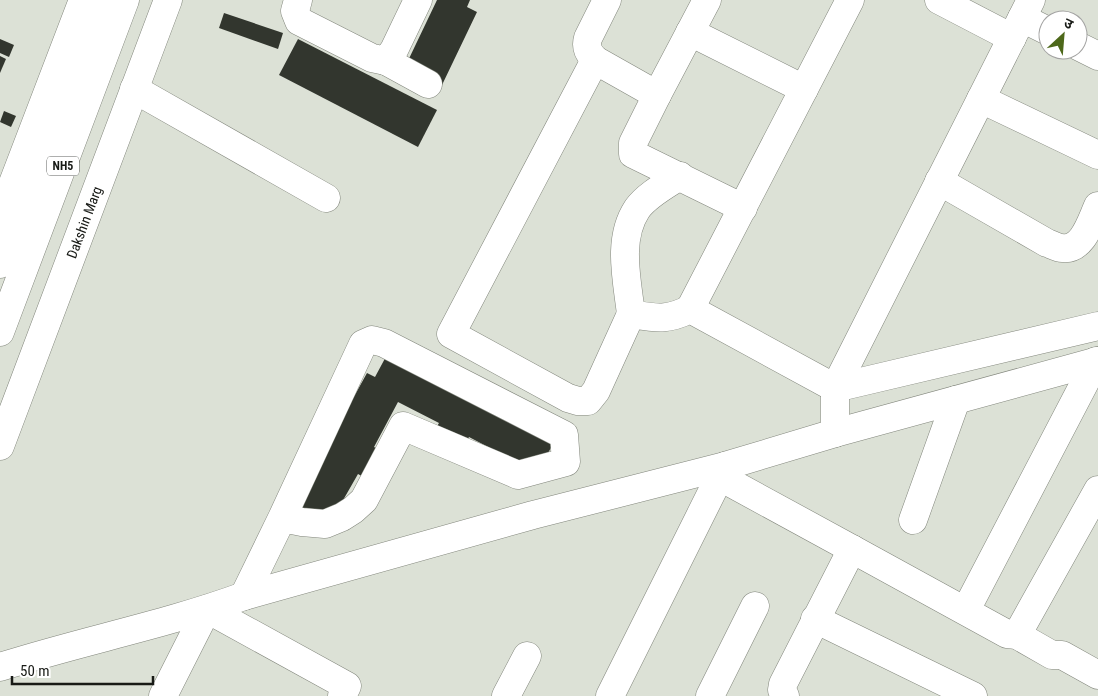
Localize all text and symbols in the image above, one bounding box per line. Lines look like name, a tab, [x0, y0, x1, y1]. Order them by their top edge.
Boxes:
north arrow	[1038, 10, 1088, 60]
text: उ	[1062, 14, 1077, 33]
road number: NH5	[47, 157, 79, 176]
street label: Dakshin Marg	[63, 184, 105, 261]
scale bar	[12, 654, 154, 686]
text: 50 m	[20, 662, 50, 680]

